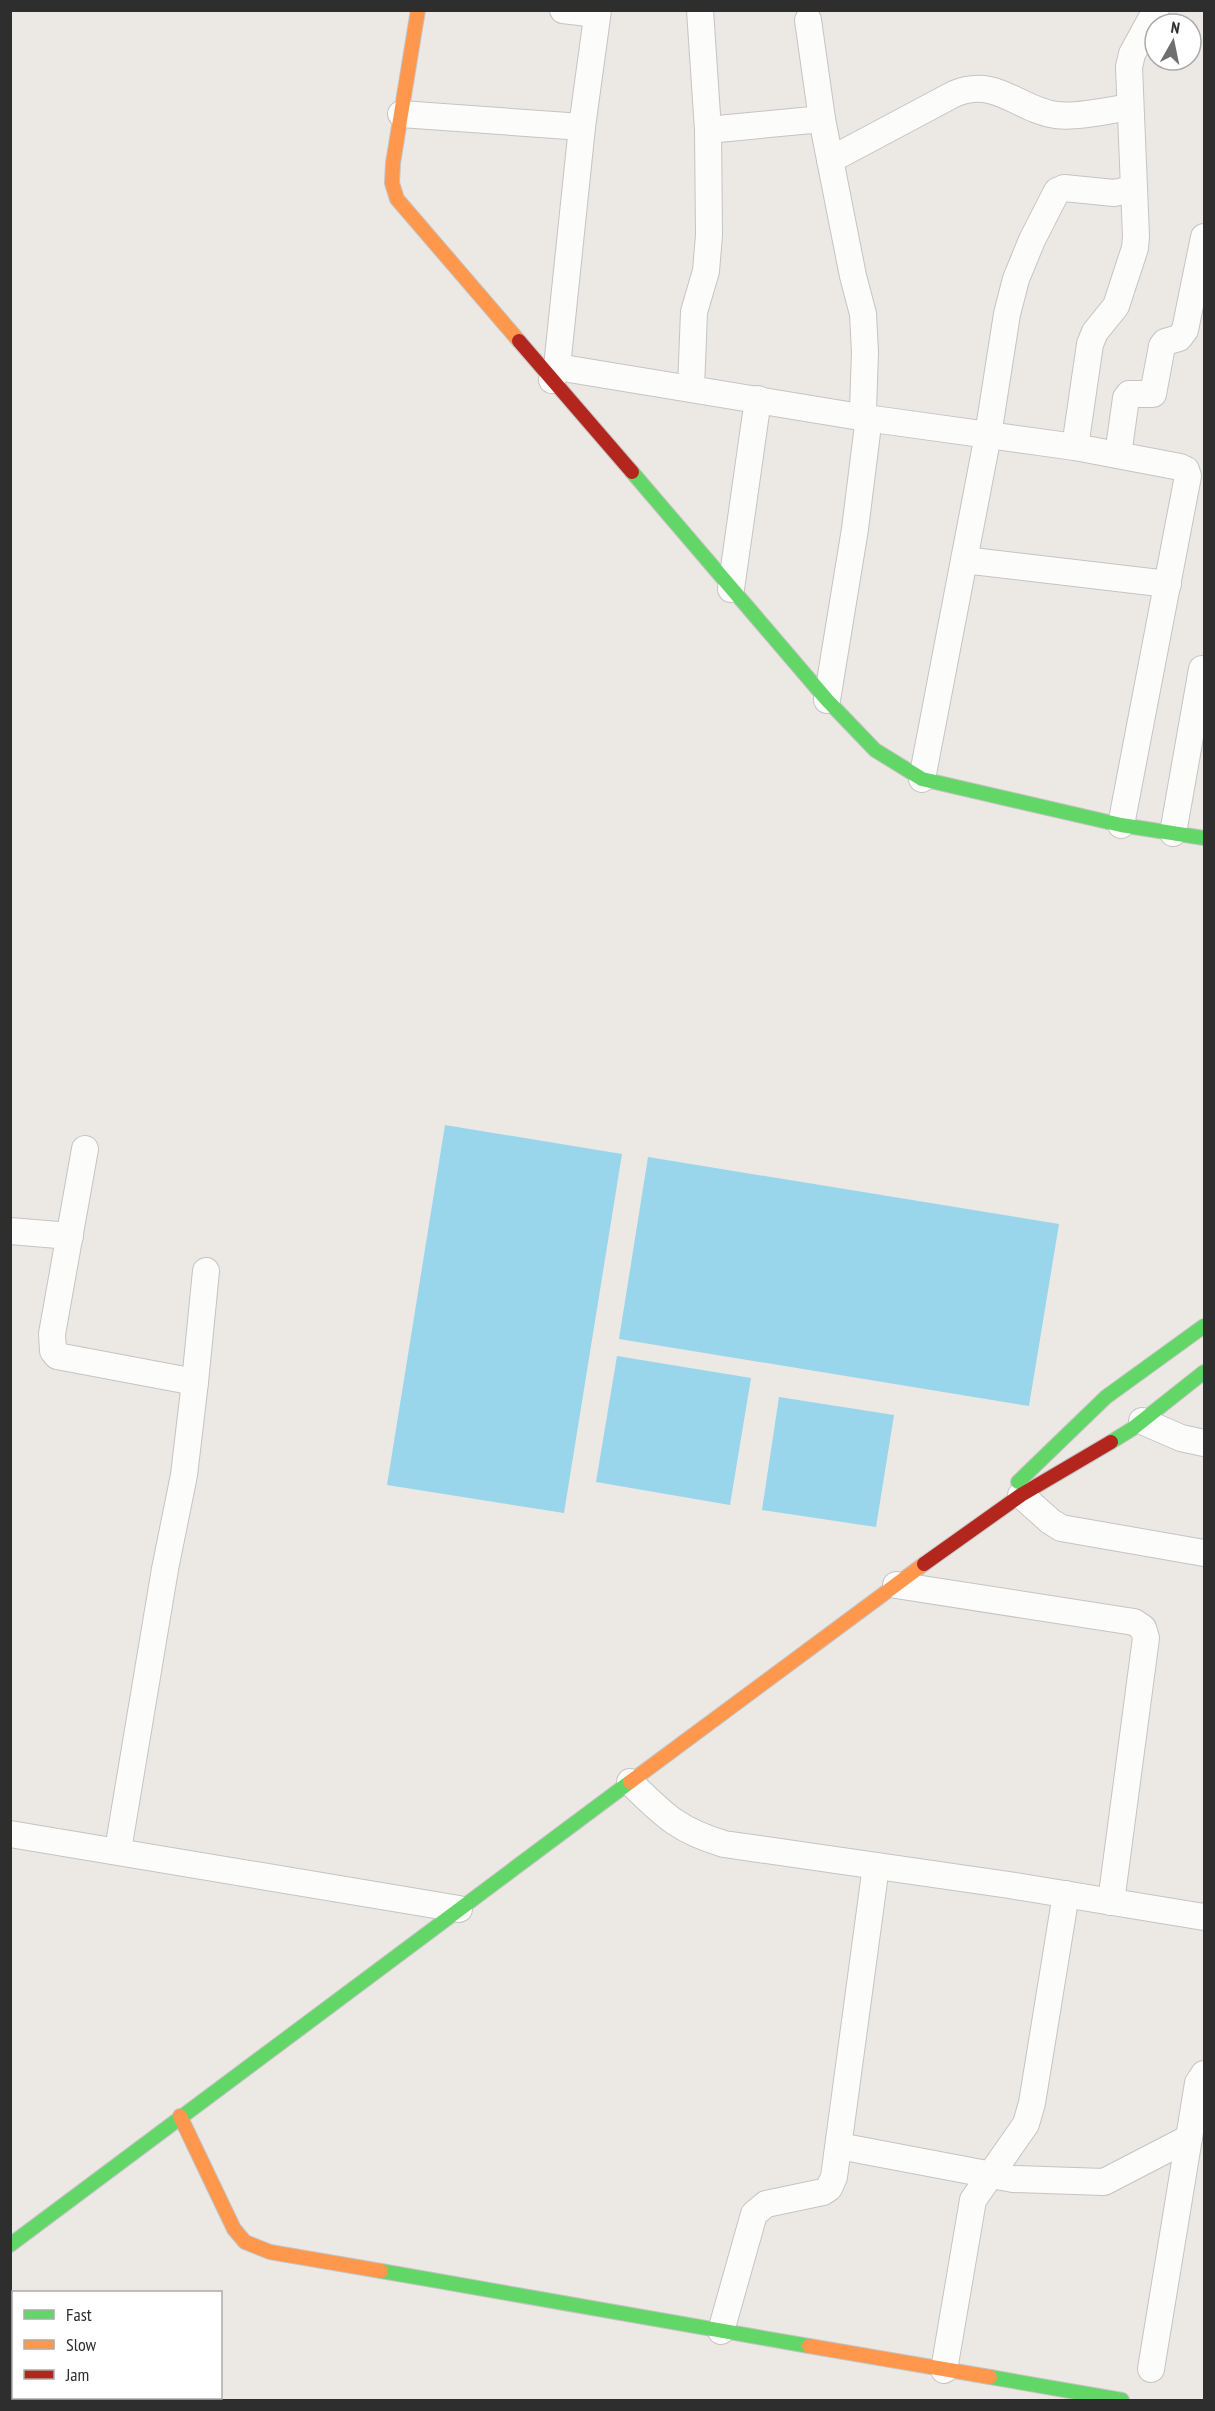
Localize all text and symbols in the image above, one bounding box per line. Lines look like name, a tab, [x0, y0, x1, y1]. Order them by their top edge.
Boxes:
north arrow	[1143, 12, 1203, 72]
text: N	[1170, 17, 1181, 38]
legend	[12, 2291, 222, 2399]
text: Fast	[66, 2303, 92, 2326]
text: Slow	[66, 2333, 97, 2356]
text: Jam	[65, 2363, 89, 2386]

